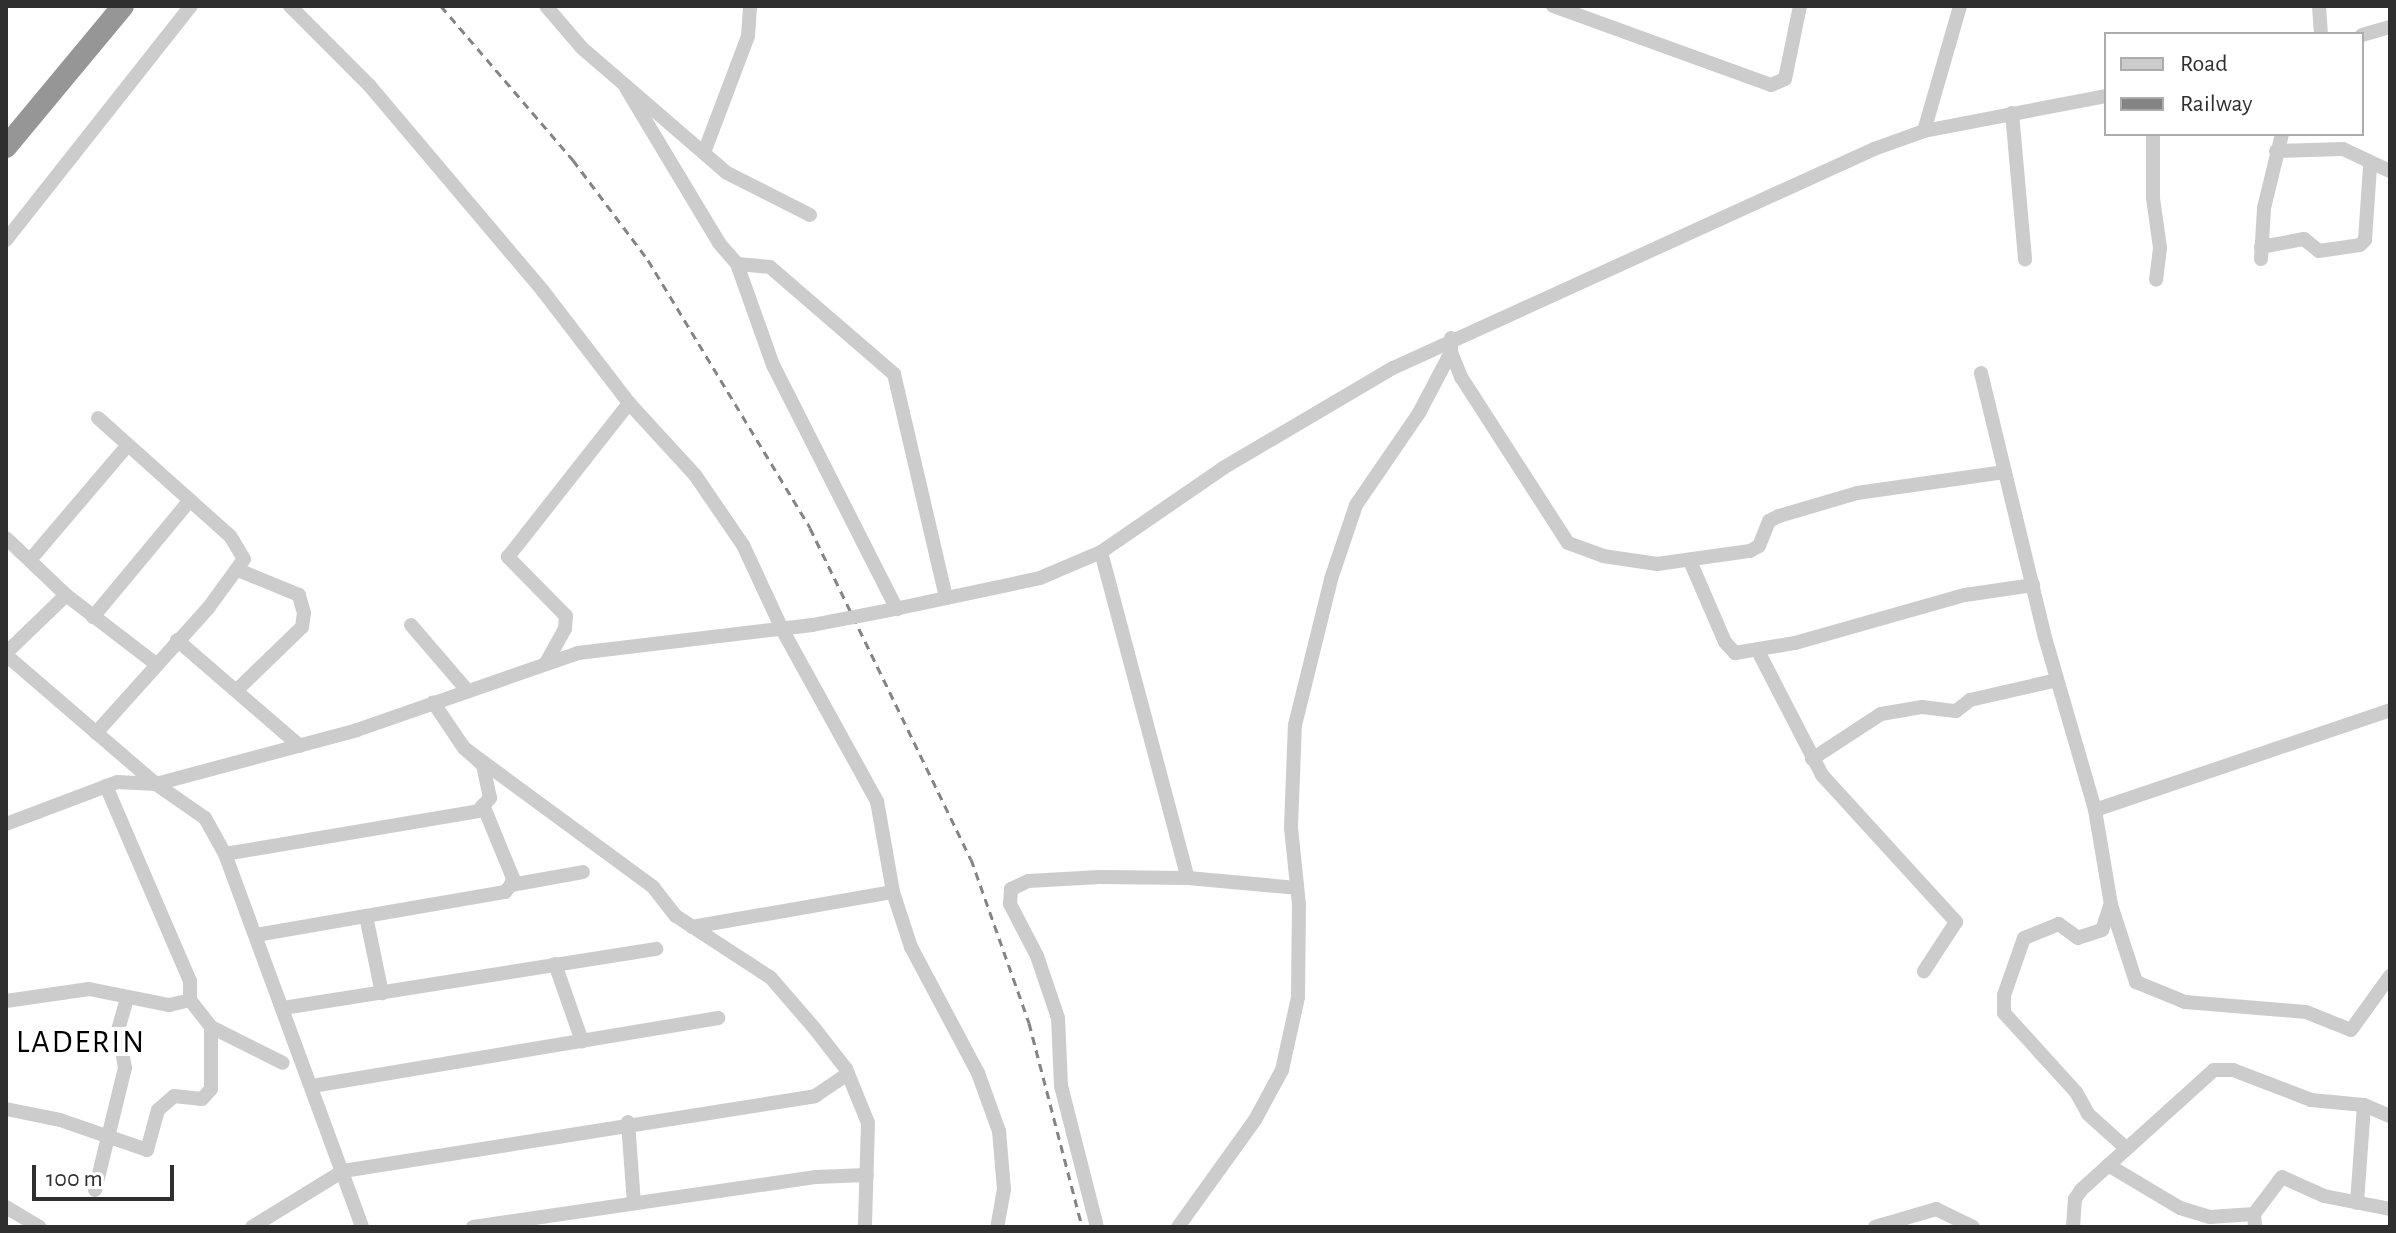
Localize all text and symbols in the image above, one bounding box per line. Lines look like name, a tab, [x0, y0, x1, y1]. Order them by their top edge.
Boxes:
legend	[2104, 32, 2364, 136]
text: Road	[2180, 52, 2228, 76]
text: Railway	[2180, 92, 2252, 116]
district label: LADERIN	[16, 1023, 146, 1061]
scale bar	[36, 1149, 178, 1199]
text: 100 m	[46, 1167, 103, 1191]

